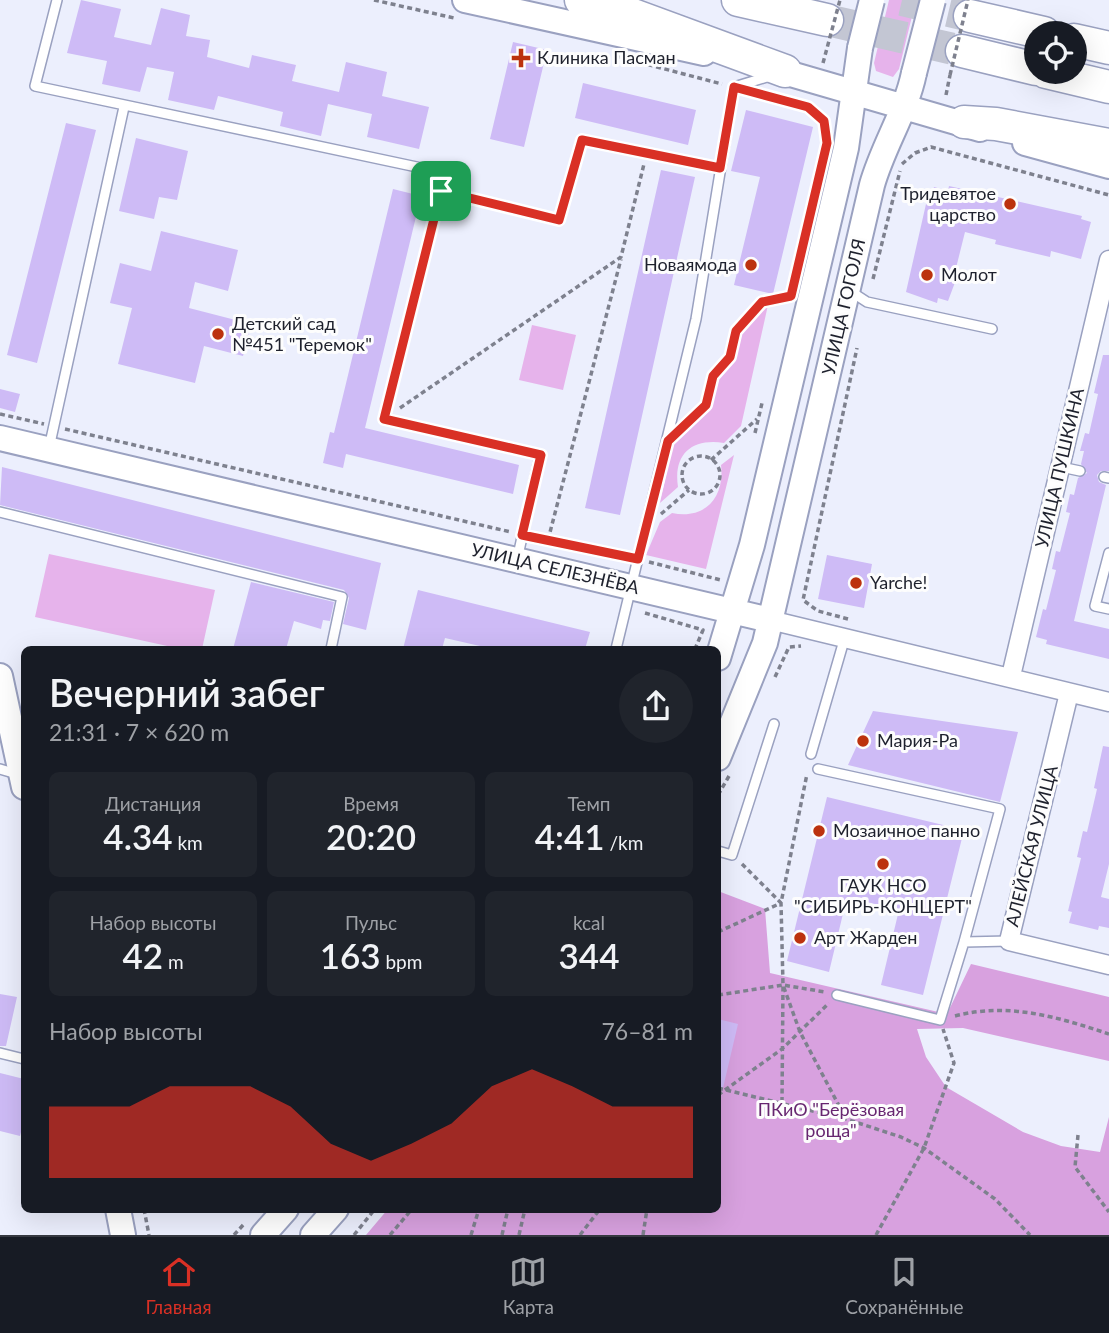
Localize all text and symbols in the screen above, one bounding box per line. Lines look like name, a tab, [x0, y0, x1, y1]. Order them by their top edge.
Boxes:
map controls	[1024, 21, 1087, 84]
button: locate	[1024, 21, 1087, 84]
place label: Клиника Пасман	[537, 46, 676, 68]
marker: Клиника Пасман	[511, 48, 531, 68]
pin	[411, 161, 471, 221]
icon: arrive	[422, 172, 460, 210]
place label: Тридевятое царство	[900, 182, 996, 225]
marker: Тридевятое царство	[1002, 196, 1018, 212]
street label: УЛИЦА ГОГОЛЯ	[817, 236, 869, 377]
place label: Новаямода	[644, 253, 737, 275]
marker: Новаямода	[743, 257, 759, 273]
place label: Молот	[941, 263, 997, 285]
marker: Молот	[919, 267, 935, 283]
place label: Детский сад №451 "Теремок"	[232, 312, 372, 355]
marker: Детский сад №451 "Теремок"	[210, 326, 226, 342]
street label: УЛИЦА ПУШКИНА	[1030, 385, 1088, 550]
street label: УЛИЦА СЕЛЕЗНЁВА	[469, 538, 642, 598]
place label: Yarche!	[870, 571, 927, 593]
marker: Yarche!	[848, 575, 864, 591]
text: Вечерний забег	[49, 669, 325, 715]
button: share	[619, 669, 693, 743]
text: 21:31 · 7 × 620 m	[49, 718, 229, 746]
place label: Мария-Ра	[877, 729, 958, 751]
marker: Мария-Ра	[855, 733, 871, 749]
street label: АЛЕЙСКАЯ УЛИЦА	[1000, 762, 1062, 929]
text: Дистанция	[105, 792, 201, 815]
text: Время	[343, 792, 399, 815]
text: Темп	[567, 792, 611, 815]
text: 4.34	[103, 815, 173, 857]
text: 20:20	[326, 815, 416, 857]
text: 4:41	[535, 815, 605, 857]
place label: Мозаичное панно	[833, 819, 980, 841]
marker: Мозаичное панно	[811, 823, 827, 839]
text: km	[173, 831, 203, 854]
text: /km	[605, 831, 643, 854]
marker: ГАУК НСО "СИБИРЬ-КОНЦЕРТ"	[875, 856, 891, 872]
place label: ГАУК НСО "СИБИРЬ-КОНЦЕРТ"	[794, 874, 972, 917]
text: Набор высоты	[90, 911, 216, 934]
text: Пульс	[345, 911, 397, 934]
text: kcal	[573, 911, 605, 934]
place label: Арт Жарден	[814, 926, 918, 948]
marker: Арт Жарден	[792, 930, 808, 946]
text: 42	[122, 934, 163, 976]
text: 163	[320, 934, 381, 976]
text: 344	[559, 934, 619, 976]
text: m	[163, 950, 184, 973]
text: bpm	[381, 950, 422, 973]
text: Набор высоты	[49, 1017, 203, 1045]
text: 76–81 m	[601, 1017, 693, 1045]
park label: ПКиО "Берёзовая роща"	[758, 1098, 904, 1141]
tab: Главная	[146, 1253, 212, 1318]
tab: Карта	[503, 1253, 554, 1318]
tab: Сохранённые	[845, 1253, 963, 1318]

